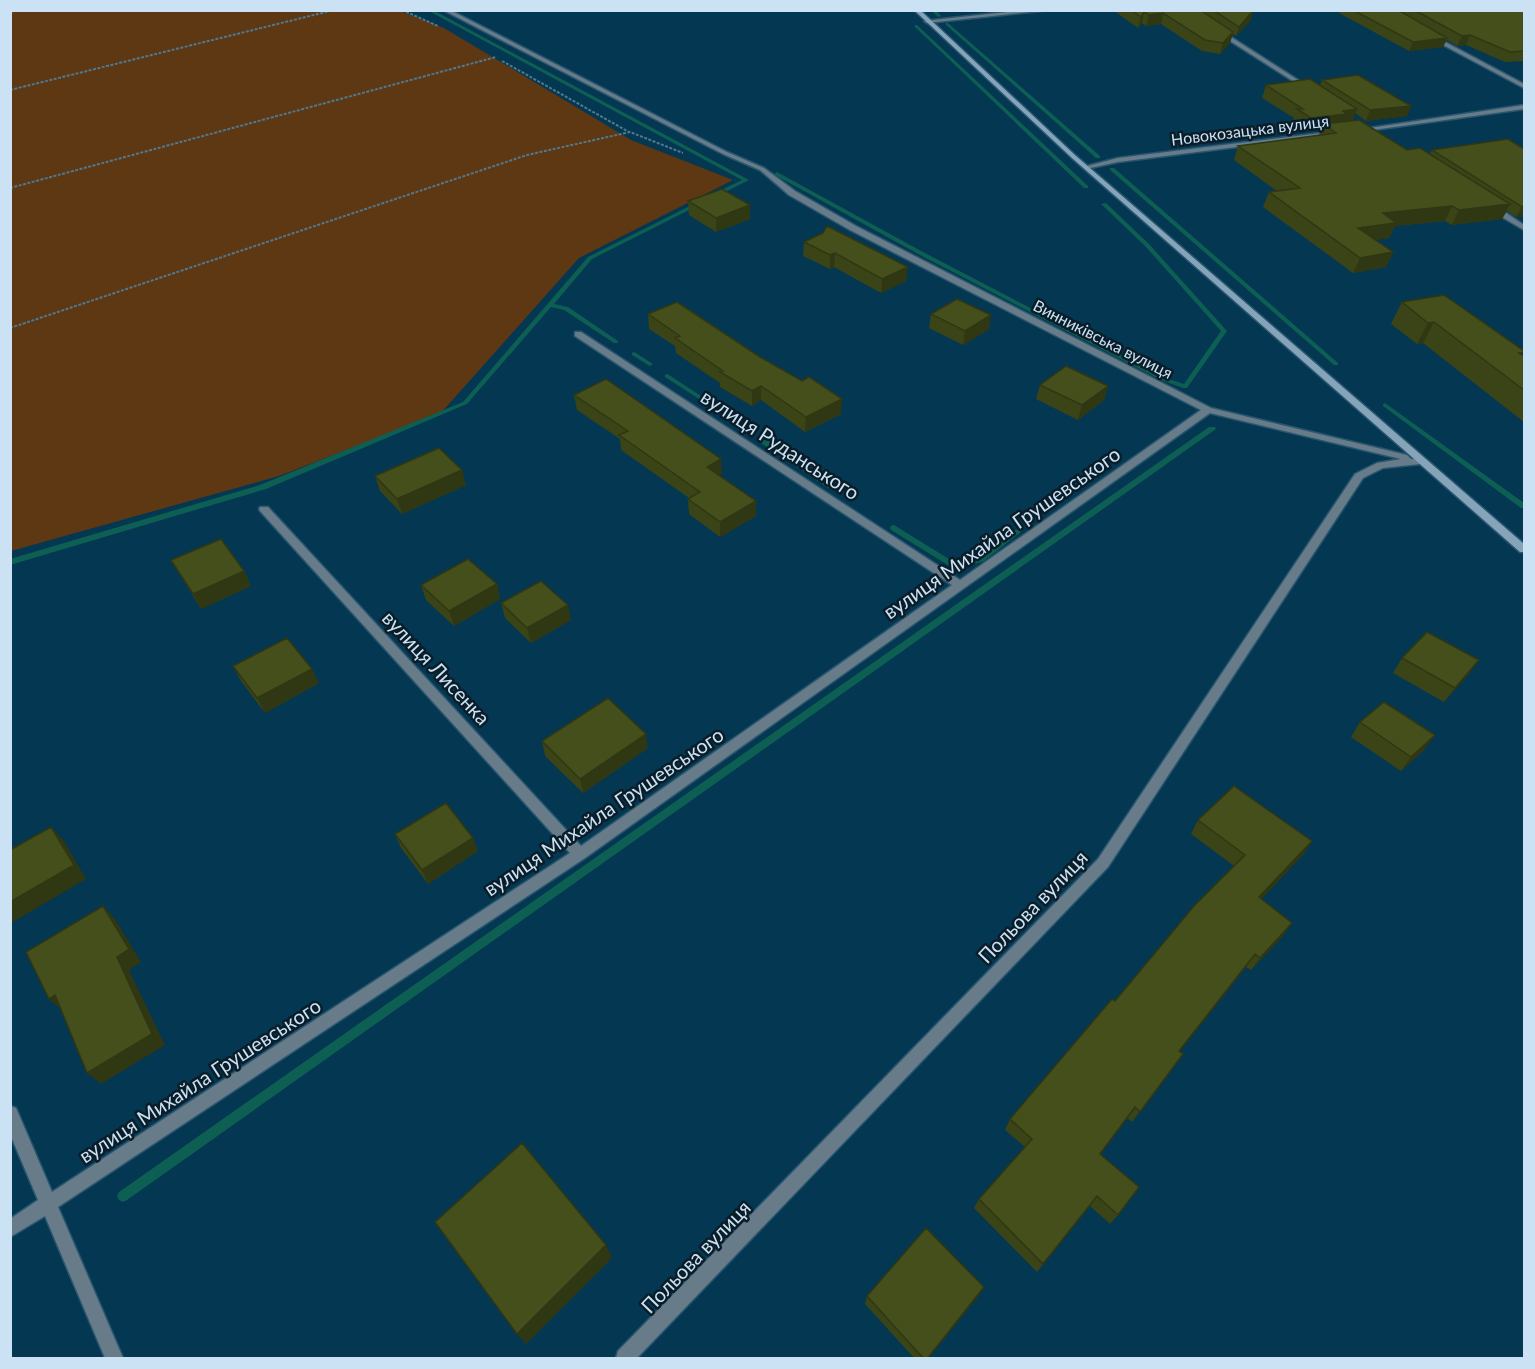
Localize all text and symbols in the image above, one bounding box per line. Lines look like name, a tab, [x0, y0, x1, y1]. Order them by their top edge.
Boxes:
street label: Новокозацька вулиця	[1170, 110, 1330, 149]
street label: Винниківська вулиця	[1030, 295, 1176, 382]
street label: вулиця Руданського	[697, 384, 864, 504]
street label: вулиця Михайла Грушевського	[878, 441, 1124, 623]
street label: вулиця Лисенка	[378, 605, 496, 729]
street label: вулиця Михайла Грушевського	[479, 722, 728, 900]
street label: Польова вулиця	[972, 845, 1092, 968]
street label: вулиця Михайла Грушевського	[74, 993, 325, 1167]
street label: Польова вулиця	[635, 1195, 755, 1318]

